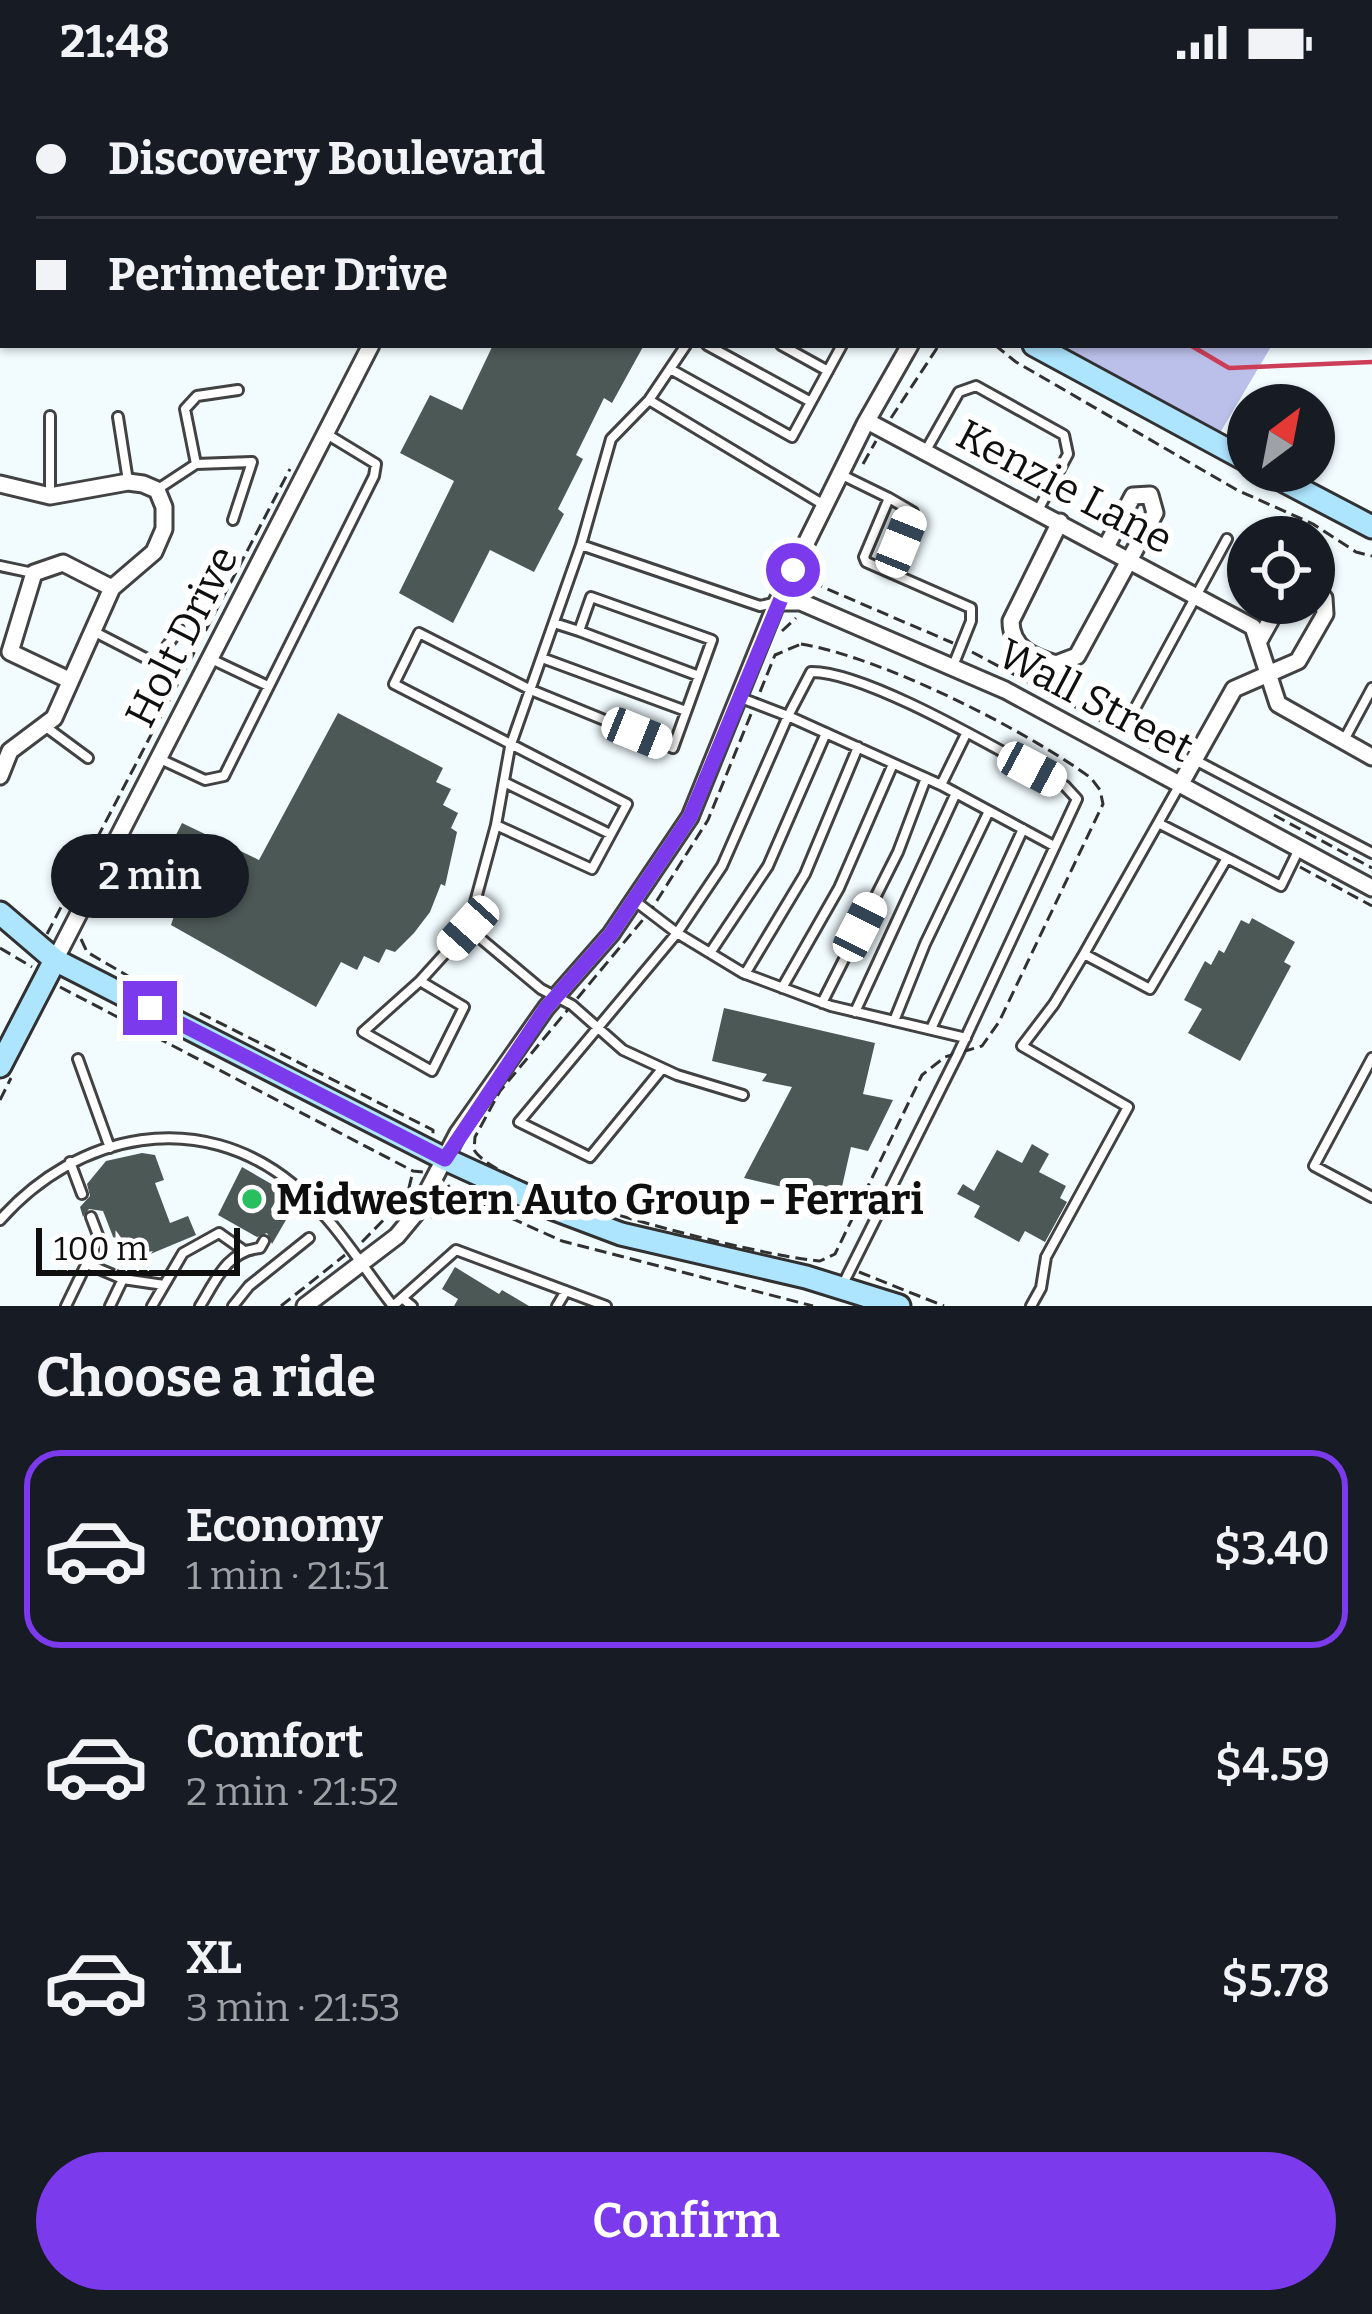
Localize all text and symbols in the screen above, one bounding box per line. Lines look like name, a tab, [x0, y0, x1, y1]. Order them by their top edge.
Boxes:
text: 21:48	[60, 15, 170, 69]
text: Discovery Boulevard	[108, 132, 545, 186]
text: Perimeter Drive	[108, 248, 448, 302]
north arrow	[1227, 384, 1335, 492]
map controls	[1227, 384, 1335, 624]
street label: Kenzie Lane	[948, 409, 1181, 565]
car	[871, 502, 931, 582]
button: locate	[1227, 516, 1335, 624]
street label: Holt Drive	[115, 538, 249, 735]
route start	[766, 543, 820, 597]
street label: Wall Street	[989, 629, 1202, 773]
car	[597, 703, 677, 763]
car	[992, 736, 1072, 802]
callout: 2 min	[51, 834, 249, 918]
text: 2 min	[98, 853, 202, 899]
car	[828, 887, 892, 967]
car	[431, 889, 505, 967]
route end	[123, 981, 177, 1035]
place label: Midwestern Auto Group - Ferrari	[276, 1175, 924, 1225]
marker: Midwestern Auto Group - Ferrari	[239, 1186, 265, 1212]
scale bar	[36, 1222, 240, 1275]
text: 100 m	[54, 1229, 148, 1269]
text: Choose a ride	[36, 1346, 376, 1410]
icon: car	[42, 1495, 150, 1603]
text: Economy	[186, 1499, 383, 1553]
text: $3.40	[1214, 1522, 1330, 1576]
text: 1 min · 21:51	[186, 1553, 388, 1599]
icon: car	[42, 1711, 150, 1819]
text: Comfort	[186, 1715, 364, 1769]
text: $4.59	[1215, 1738, 1330, 1792]
text: 2 min · 21:52	[186, 1769, 399, 1815]
icon: car	[42, 1927, 150, 2035]
text: XL	[186, 1931, 242, 1985]
text: $5.78	[1221, 1954, 1330, 2008]
text: 3 min · 21:53	[186, 1985, 401, 2031]
button: Confirm	[36, 2152, 1336, 2290]

